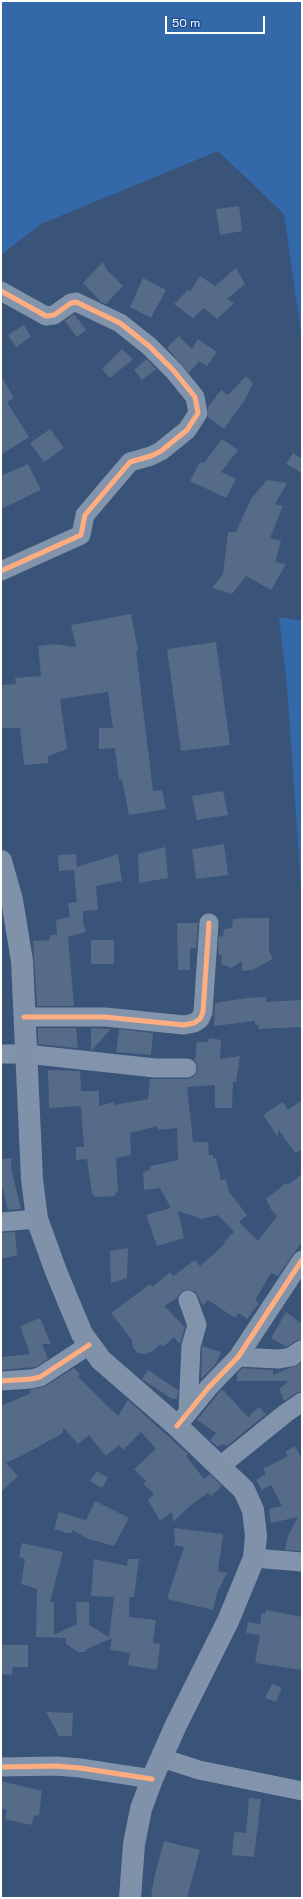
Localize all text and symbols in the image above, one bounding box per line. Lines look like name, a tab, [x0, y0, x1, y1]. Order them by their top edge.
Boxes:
scale bar	[167, 8, 267, 34]
text: 50 m	[172, 15, 200, 31]

